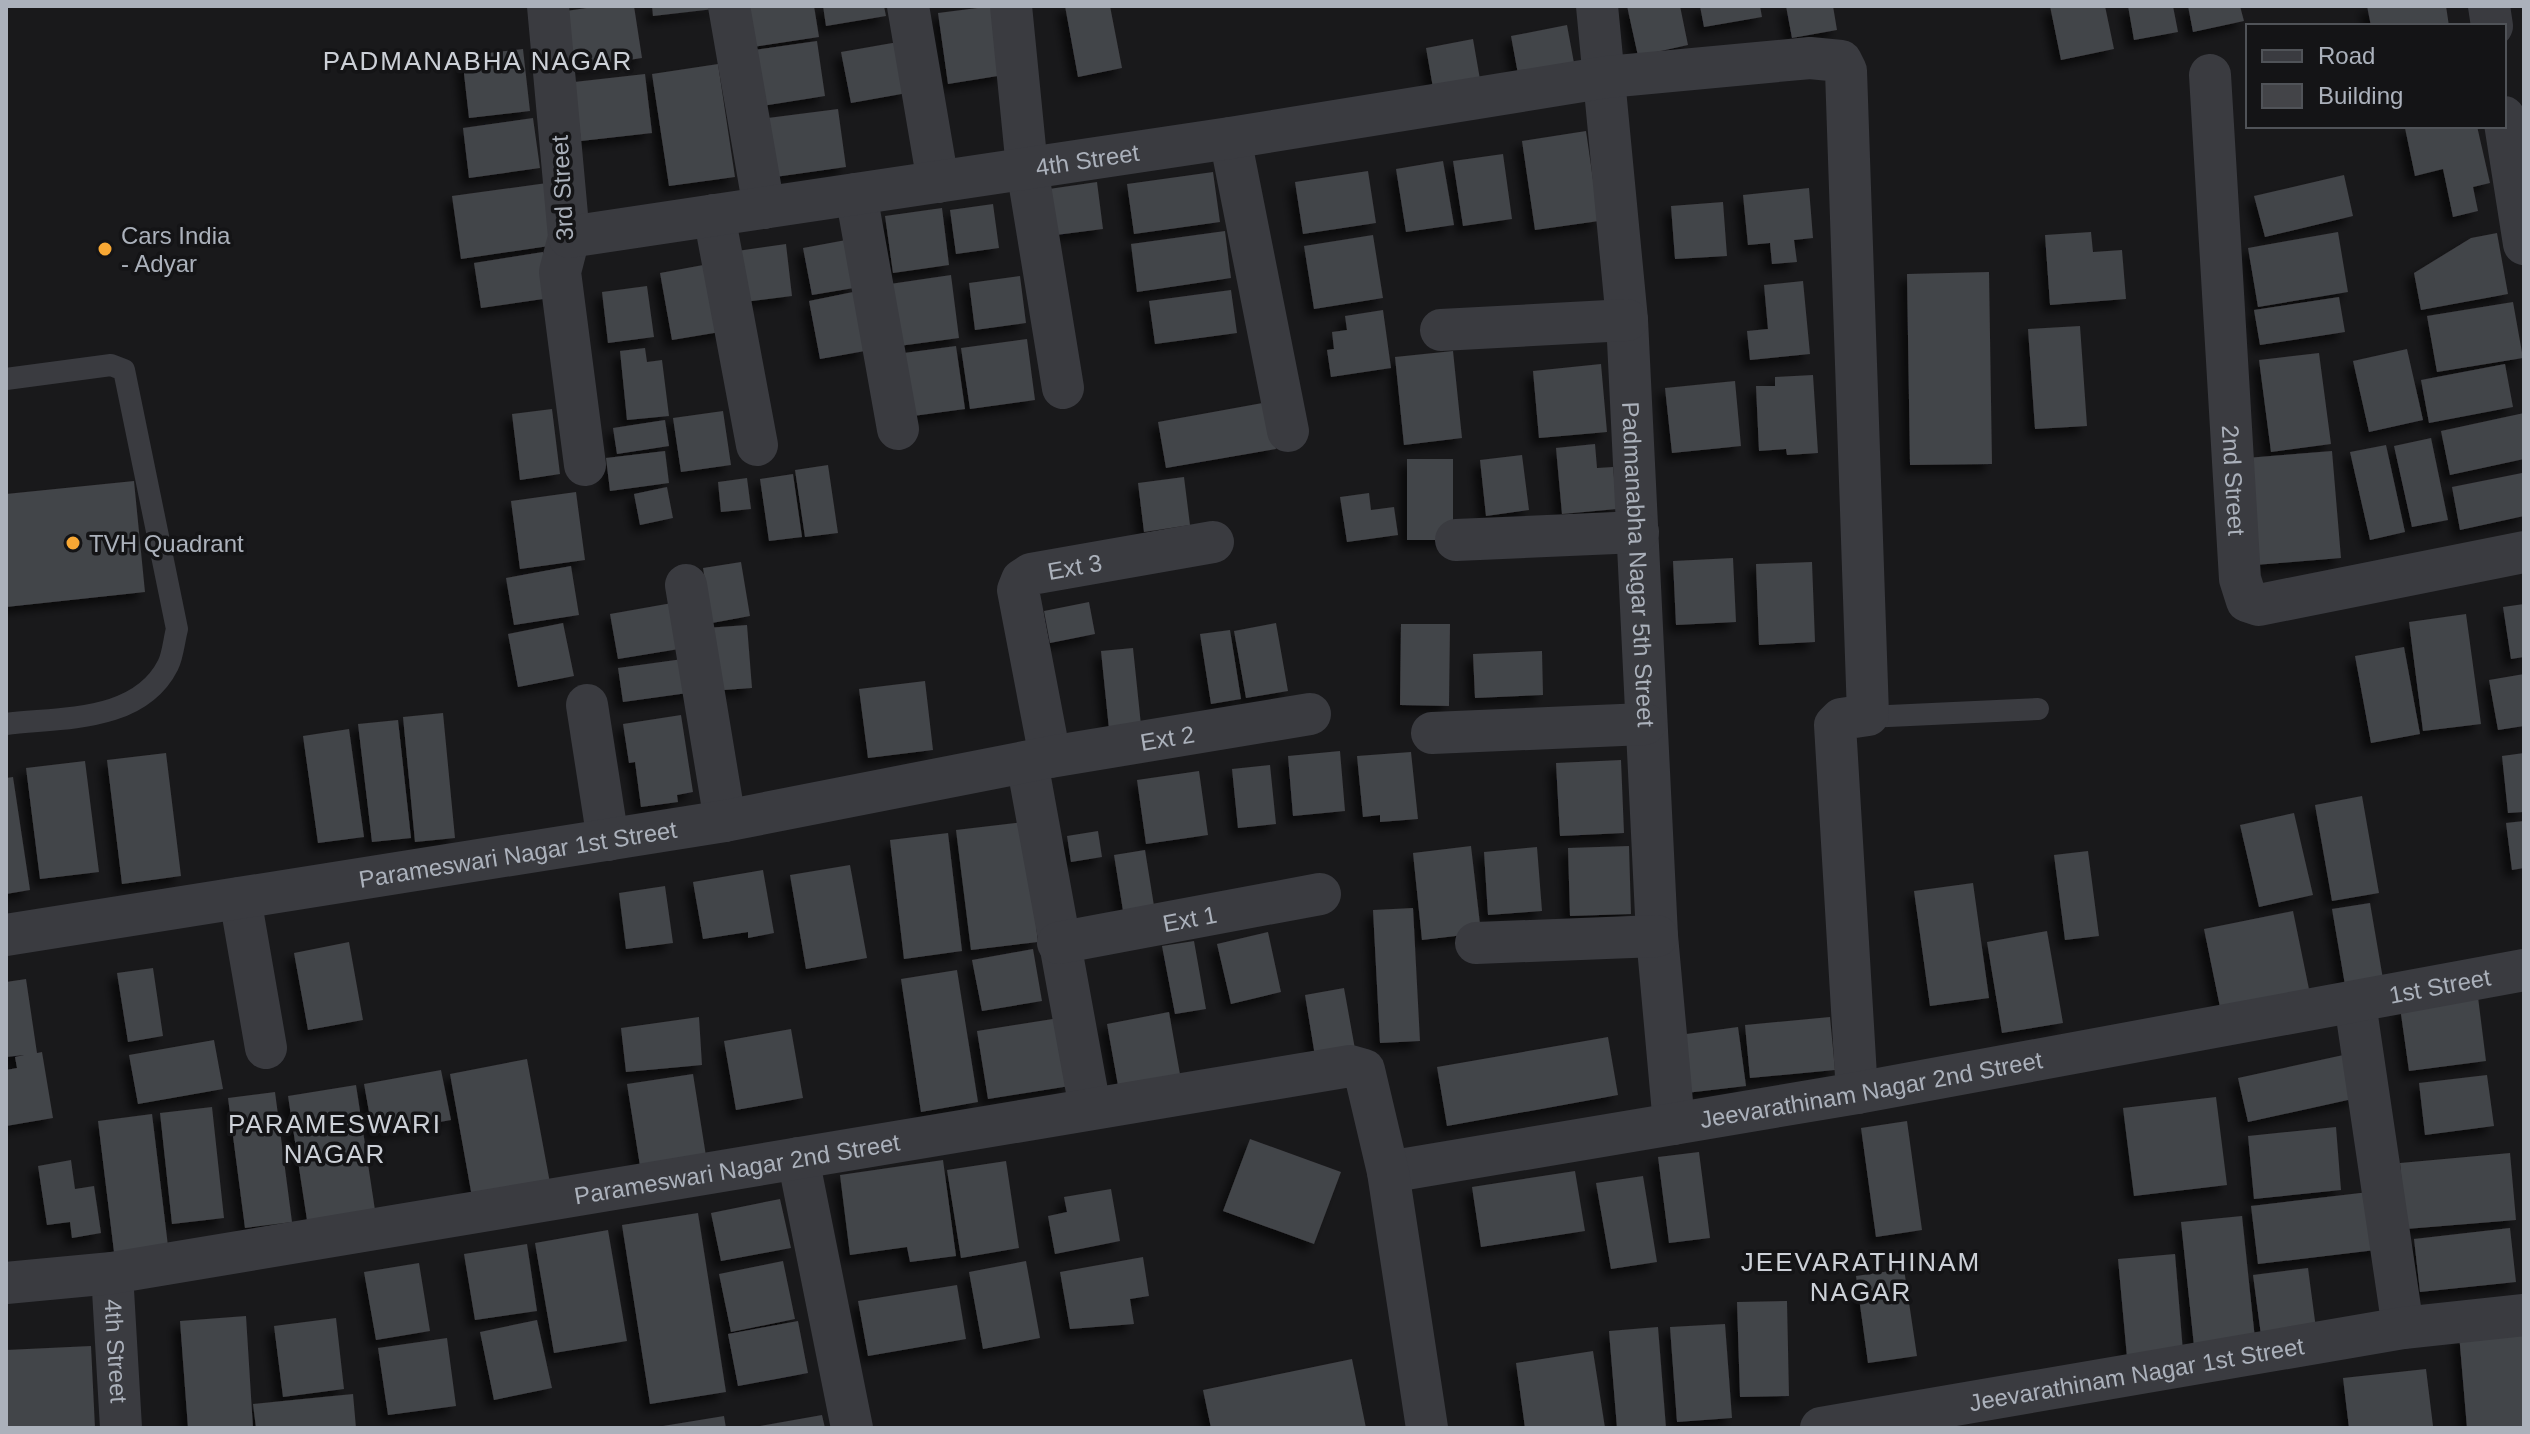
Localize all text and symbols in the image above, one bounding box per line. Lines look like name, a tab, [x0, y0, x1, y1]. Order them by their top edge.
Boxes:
legend	[2246, 24, 2506, 128]
text: Road	[2318, 42, 2375, 69]
district label: PADMANABHA NAGAR	[323, 46, 633, 76]
text: Building	[2318, 82, 2403, 109]
street label: 3rd Street	[546, 134, 578, 241]
street label: 4th Street	[1034, 138, 1141, 180]
place label: Cars India - Adyar	[121, 222, 231, 277]
marker: Cars India - Adyar	[96, 240, 114, 258]
street label: Padmanabha Nagar 5th Street	[1617, 401, 1660, 728]
street label: 2nd Street	[2217, 424, 2251, 537]
place label: TVH Quadrant	[89, 530, 244, 557]
marker: TVH Quadrant	[64, 534, 82, 552]
street label: Ext 3	[1045, 548, 1104, 584]
street label: Ext 2	[1138, 720, 1196, 755]
street label: Parameswari Nagar 1st Street	[357, 815, 679, 892]
street label: Ext 1	[1160, 900, 1219, 937]
street label: 1st Street	[2387, 963, 2493, 1008]
street label: Jeevarathinam Nagar 2nd Street	[1698, 1046, 2045, 1133]
district label: PARAMESWARI NAGAR	[228, 1109, 442, 1169]
street label: Parameswari Nagar 2nd Street	[572, 1128, 902, 1209]
district label: JEEVARATHINAM NAGAR	[1741, 1247, 1981, 1307]
street label: 4th Street	[100, 1298, 133, 1404]
street label: Jeevarathinam Nagar 1st Street	[1967, 1332, 2306, 1416]

